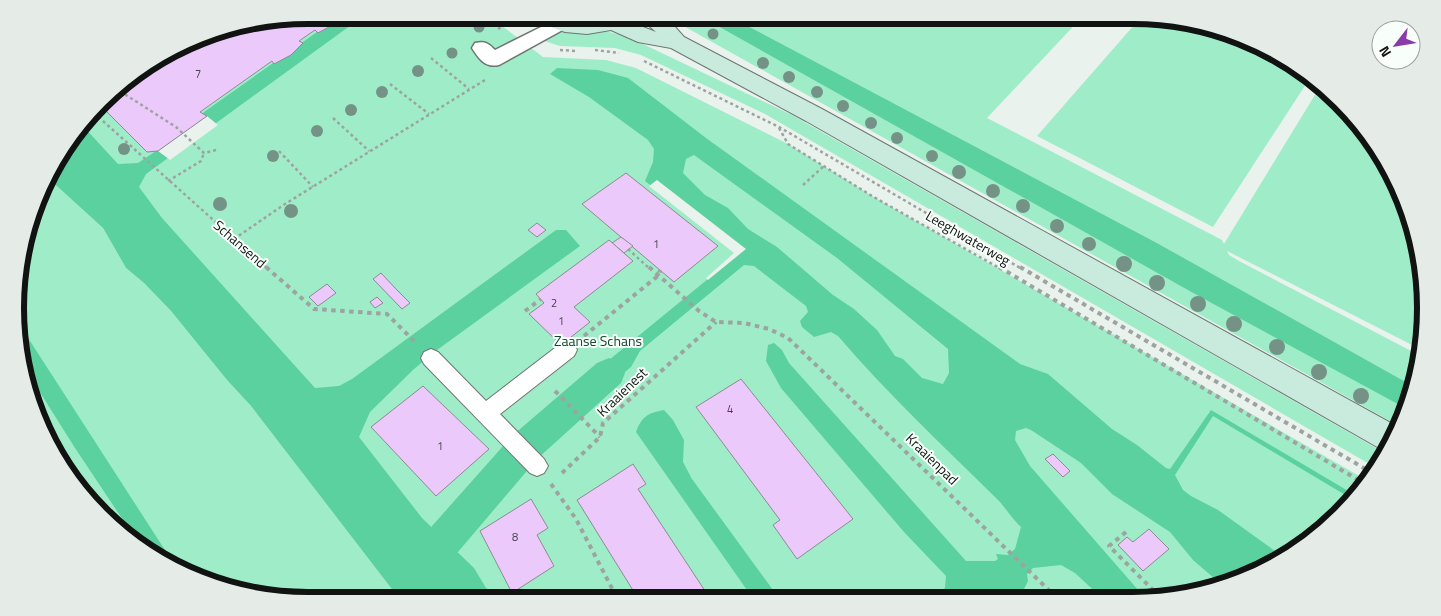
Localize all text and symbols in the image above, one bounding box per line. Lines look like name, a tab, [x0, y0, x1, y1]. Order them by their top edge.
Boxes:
north arrow	[1371, 20, 1421, 70]
text: N	[1373, 42, 1396, 62]
house number: 7	[195, 66, 201, 82]
street label: Leeghwaterweg	[922, 205, 1015, 270]
street label: Schansend	[209, 215, 271, 273]
house number: 1	[653, 236, 659, 252]
house number: 2	[551, 295, 557, 311]
house number: 1	[558, 313, 564, 329]
park label: Zaanse Schans	[554, 330, 642, 351]
street label: Kraaienest	[592, 362, 652, 421]
house number: 4	[727, 401, 733, 417]
street label: Kraaienpad	[901, 428, 963, 489]
house number: 1	[437, 438, 443, 454]
house number: 8	[512, 529, 518, 545]

